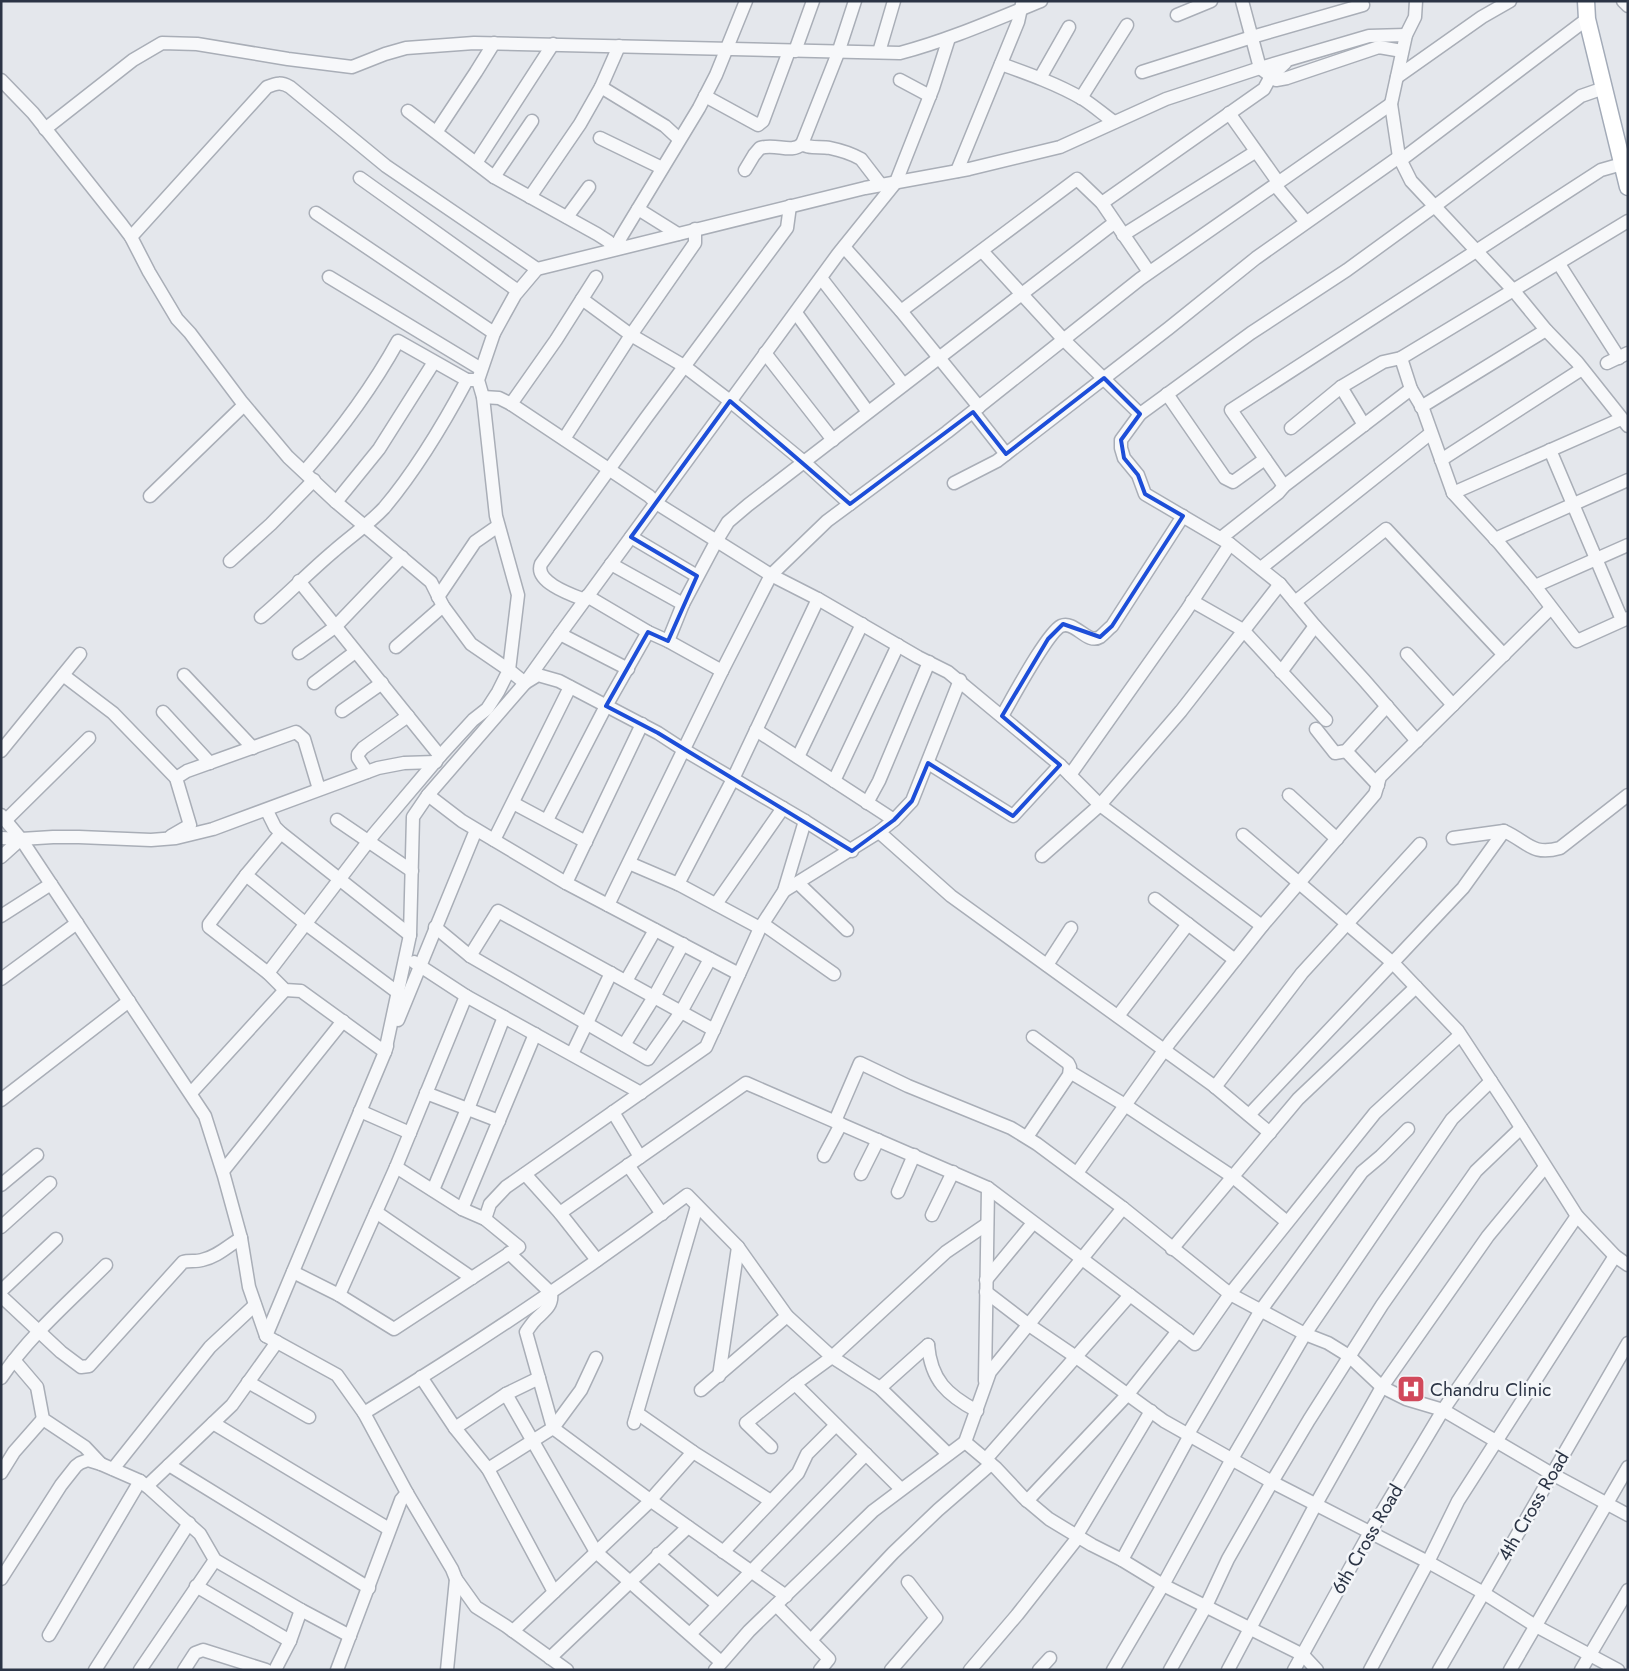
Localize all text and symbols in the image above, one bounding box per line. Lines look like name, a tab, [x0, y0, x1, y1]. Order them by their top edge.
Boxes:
hospital icon: Chandru Clinic	[1396, 1374, 1426, 1404]
place label: Chandru Clinic	[1430, 1376, 1551, 1403]
street label: 4th Cross Road	[1491, 1446, 1575, 1566]
street label: 6th Cross Road	[1325, 1479, 1409, 1599]

